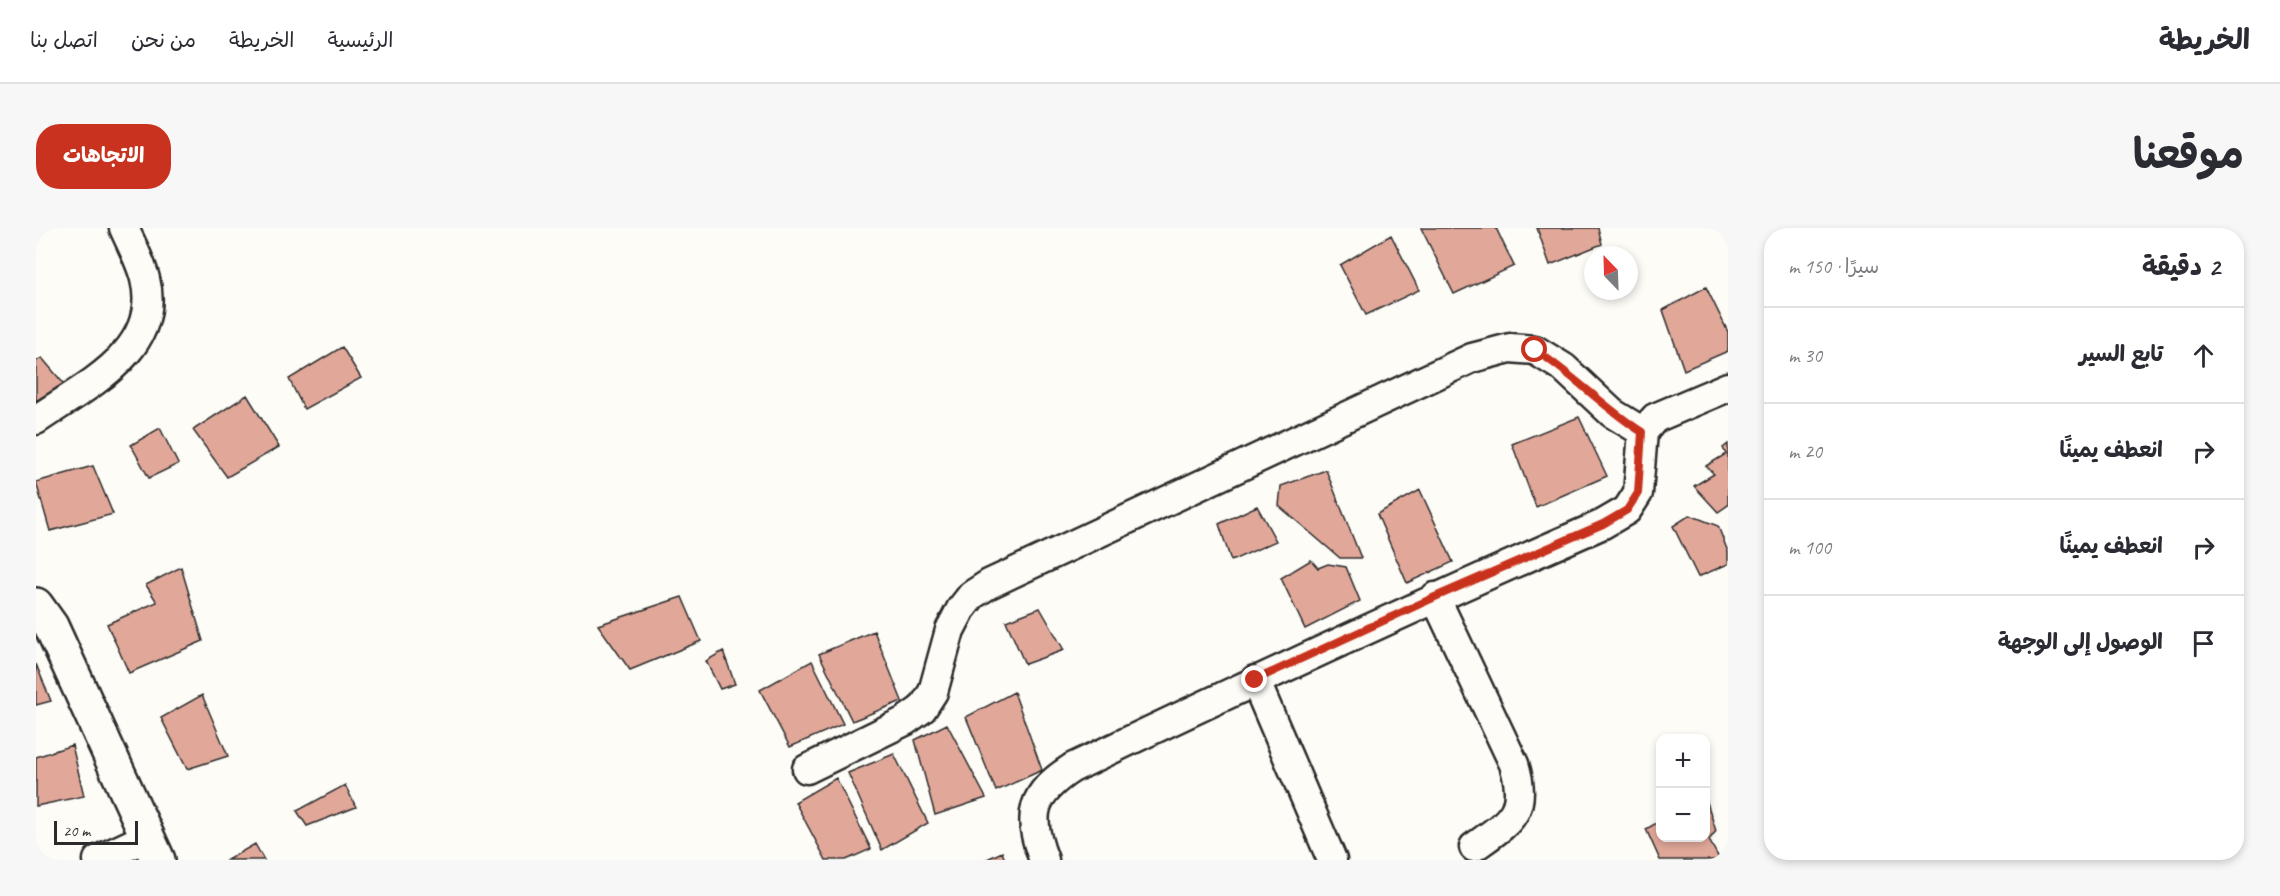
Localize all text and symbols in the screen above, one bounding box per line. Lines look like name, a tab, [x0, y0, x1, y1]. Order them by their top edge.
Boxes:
text: الخريطة	[2159, 22, 2250, 57]
text: اتصل بنا	[30, 27, 98, 53]
text: من نحن	[131, 27, 196, 53]
text: الخريطة	[229, 27, 295, 53]
text: الرئيسية	[328, 27, 393, 53]
button: الاتجاهات	[36, 124, 171, 189]
text: موقعنا	[2133, 128, 2244, 181]
north arrow	[1584, 246, 1638, 300]
text: 2 دقيقة	[2142, 250, 2220, 283]
text: سيرًا · 150 m	[1788, 254, 1879, 279]
route start	[1521, 336, 1547, 362]
icon: ahead	[2187, 339, 2220, 372]
text: تابع السير	[2079, 340, 2163, 368]
text: 30 m	[1788, 343, 1822, 368]
icon: right	[2187, 435, 2220, 468]
text: انعطف يمينًا	[2059, 436, 2163, 464]
text: 20 m	[1788, 439, 1822, 464]
icon: right	[2187, 531, 2220, 564]
text: انعطف يمينًا	[2059, 532, 2163, 560]
text: 100 m	[1788, 535, 1831, 560]
icon: arrive	[2187, 627, 2220, 660]
text: الوصول إلى الوجهة	[1998, 628, 2163, 656]
route end	[1241, 666, 1267, 692]
map controls	[1656, 734, 1710, 842]
button: +	[1656, 734, 1710, 788]
button: −	[1656, 788, 1710, 842]
scale bar	[54, 818, 138, 846]
text: 20 m	[63, 821, 90, 841]

